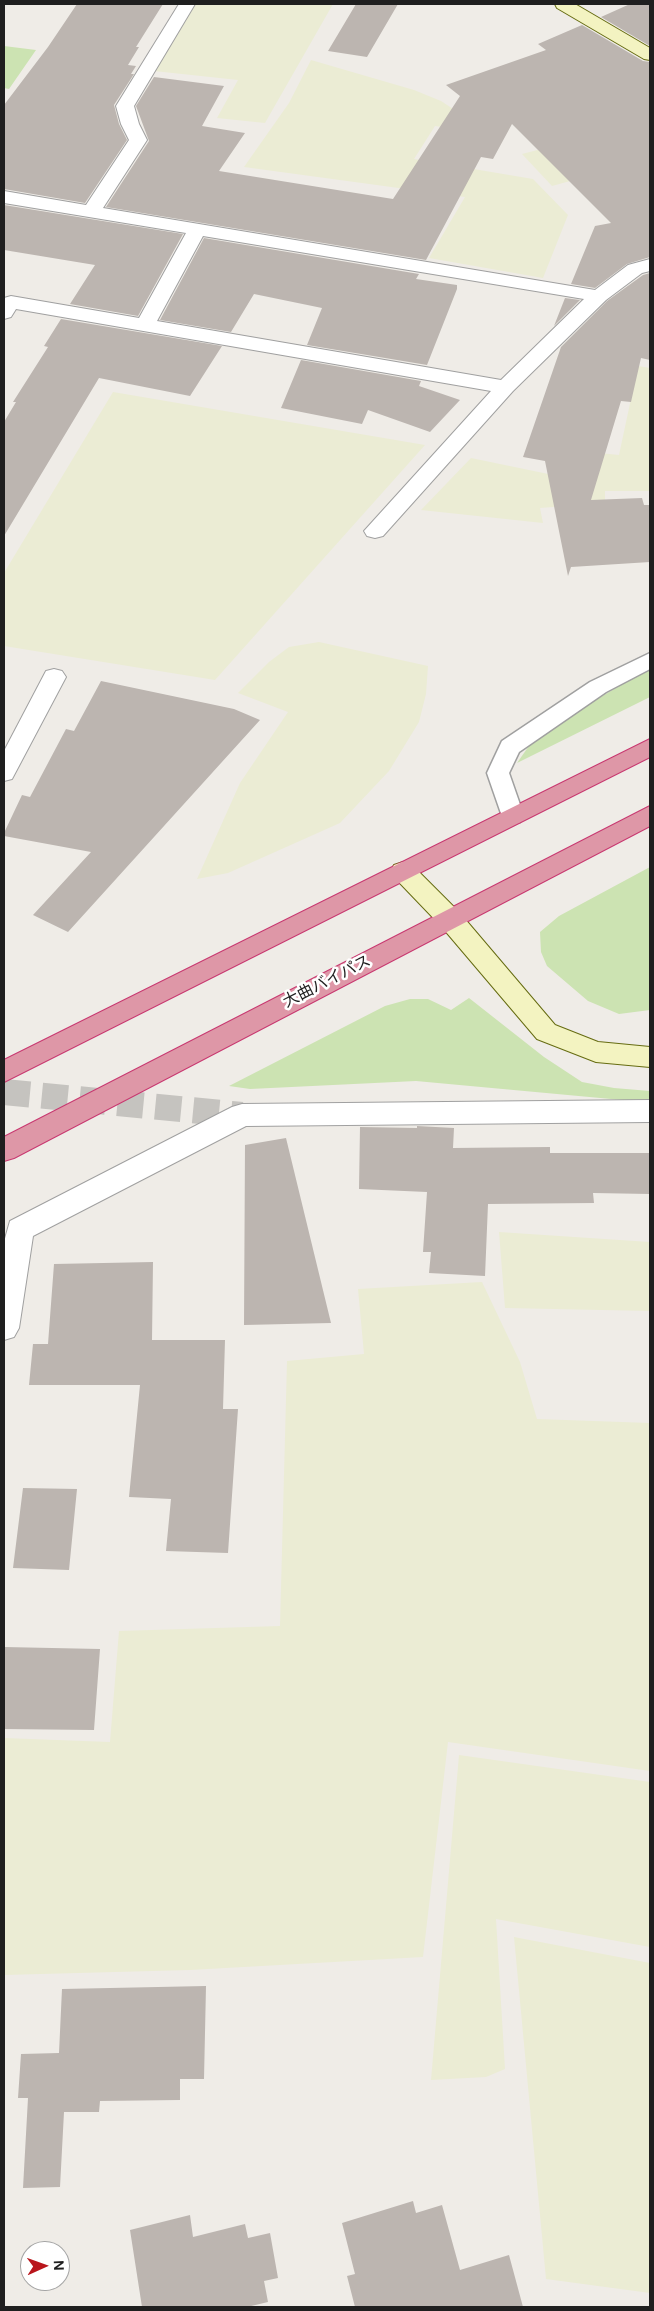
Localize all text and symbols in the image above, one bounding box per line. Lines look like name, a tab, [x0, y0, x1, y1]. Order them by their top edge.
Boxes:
street label: 大曲バイパス	[280, 952, 374, 1012]
north arrow	[20, 2241, 70, 2291]
text: N	[50, 2260, 68, 2271]

